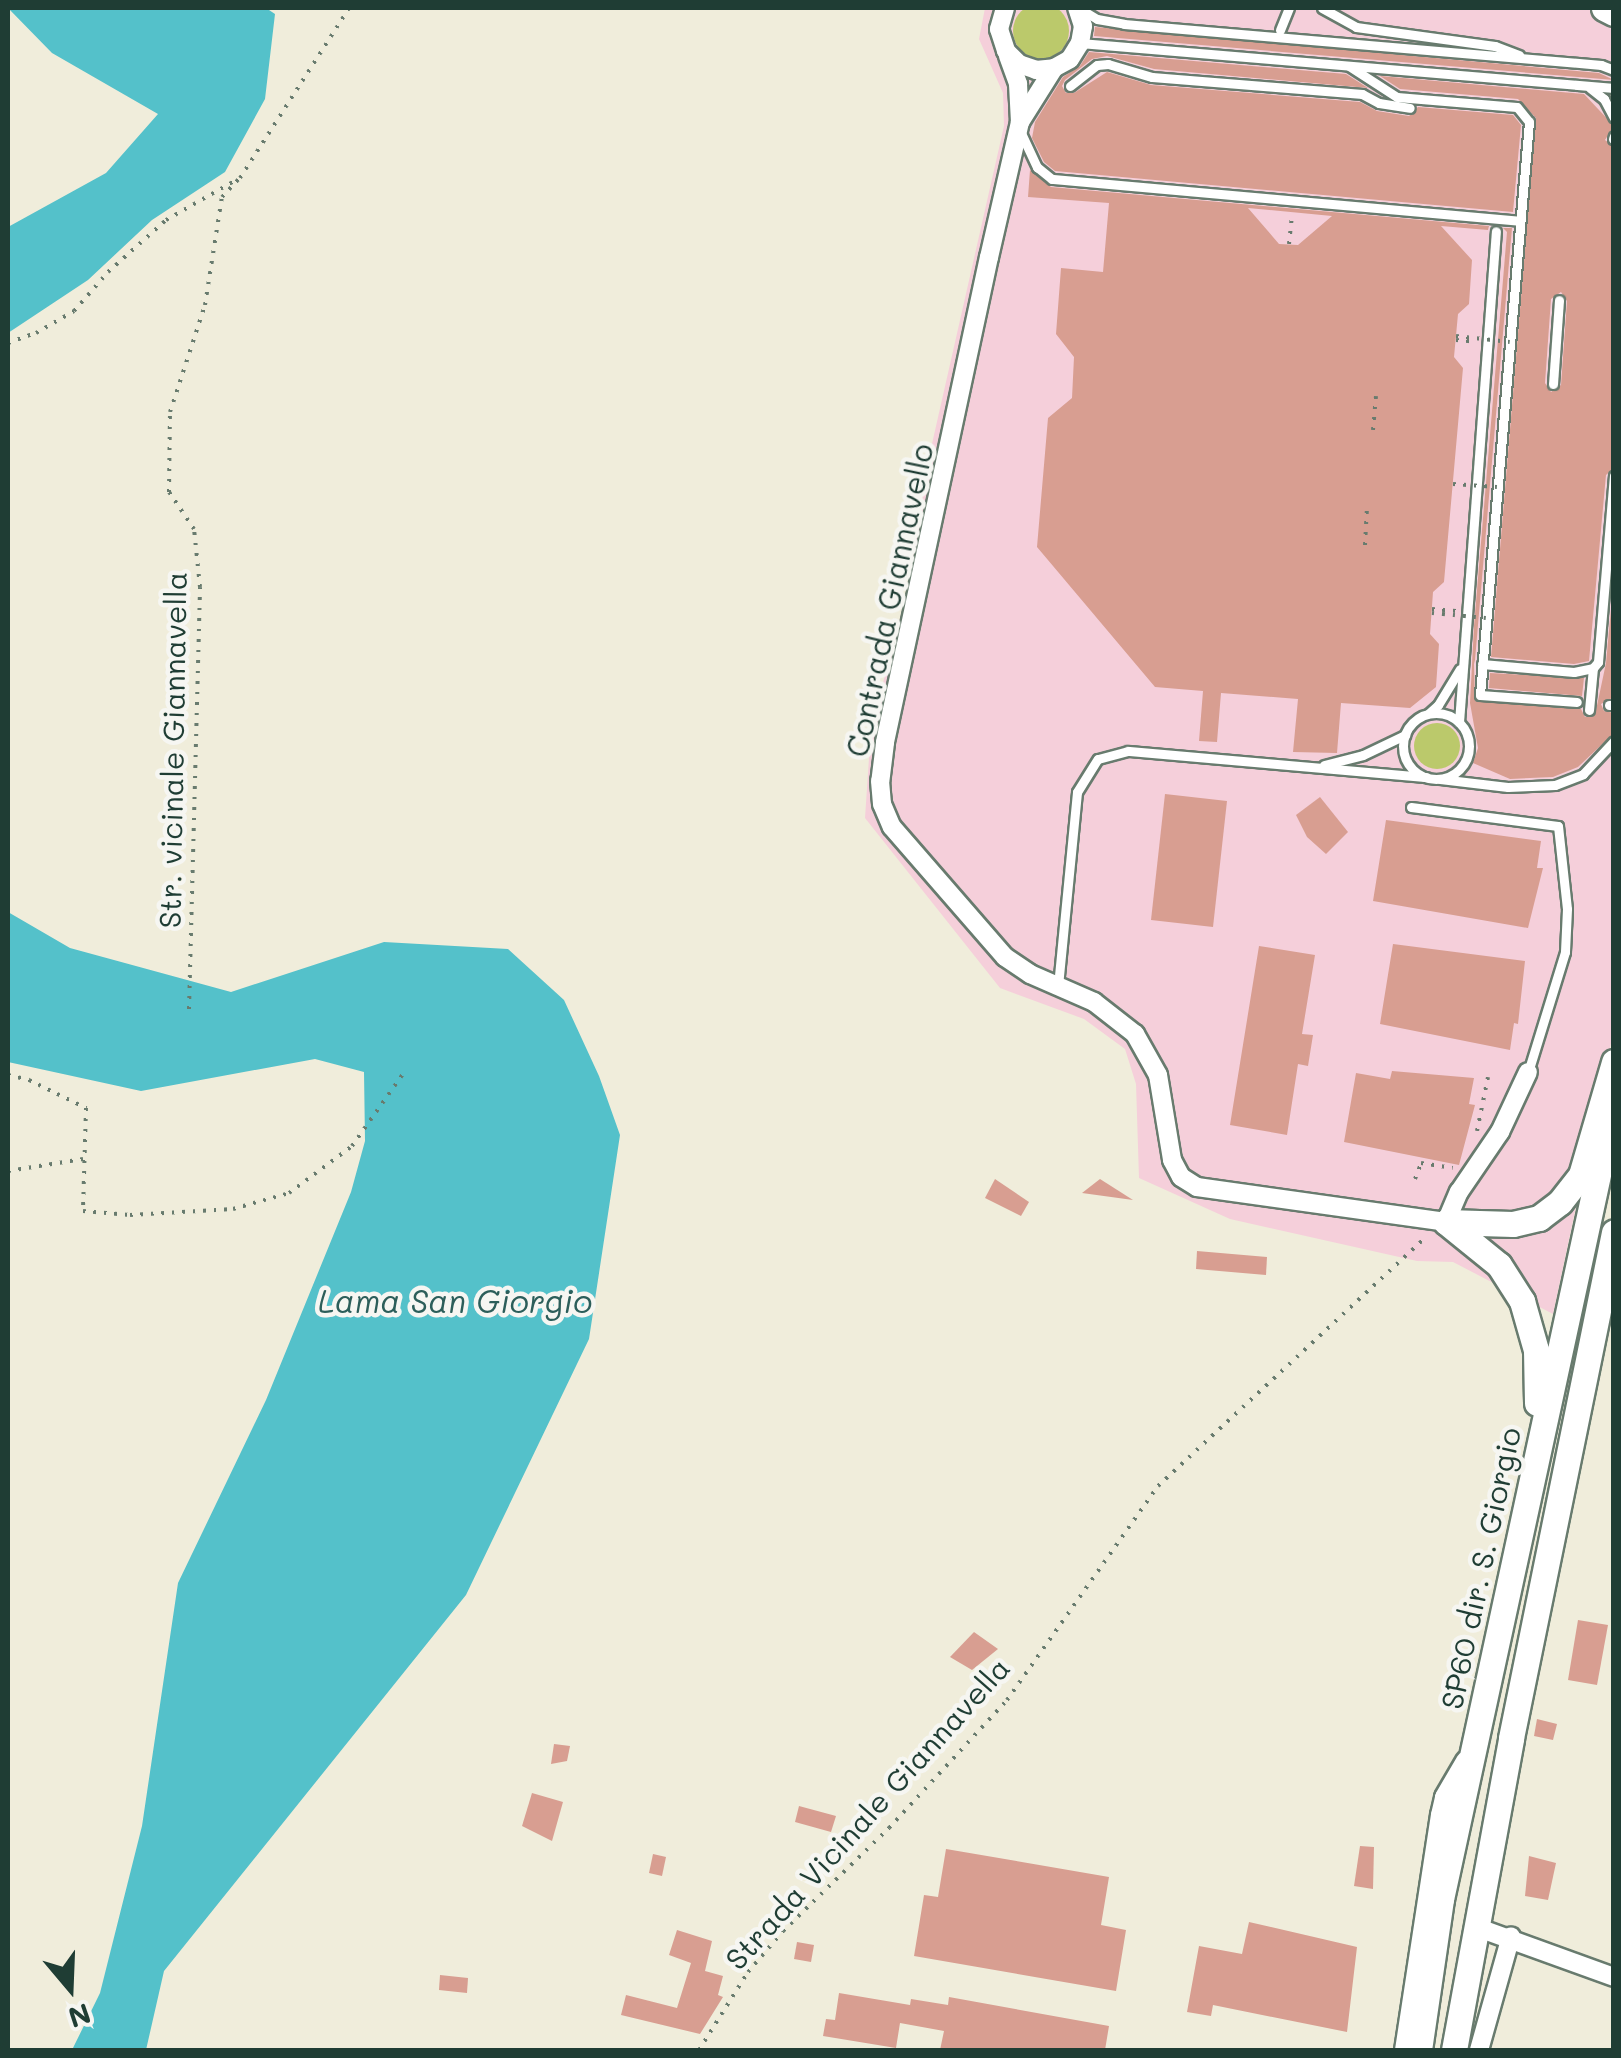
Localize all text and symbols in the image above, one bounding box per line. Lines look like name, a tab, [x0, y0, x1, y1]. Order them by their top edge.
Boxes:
street label: Contrada Giannavello	[838, 440, 940, 760]
street label: Str. vicinale Giannavella	[151, 571, 193, 929]
water label: Lama San Giorgio	[318, 1281, 592, 1319]
street label: SP60 dir. S. Giorgio	[1433, 1424, 1527, 1712]
street label: Strada Vicinale Giannavella	[717, 1649, 1017, 1977]
north arrow	[20, 1938, 120, 2038]
text: N	[64, 1996, 96, 2037]

